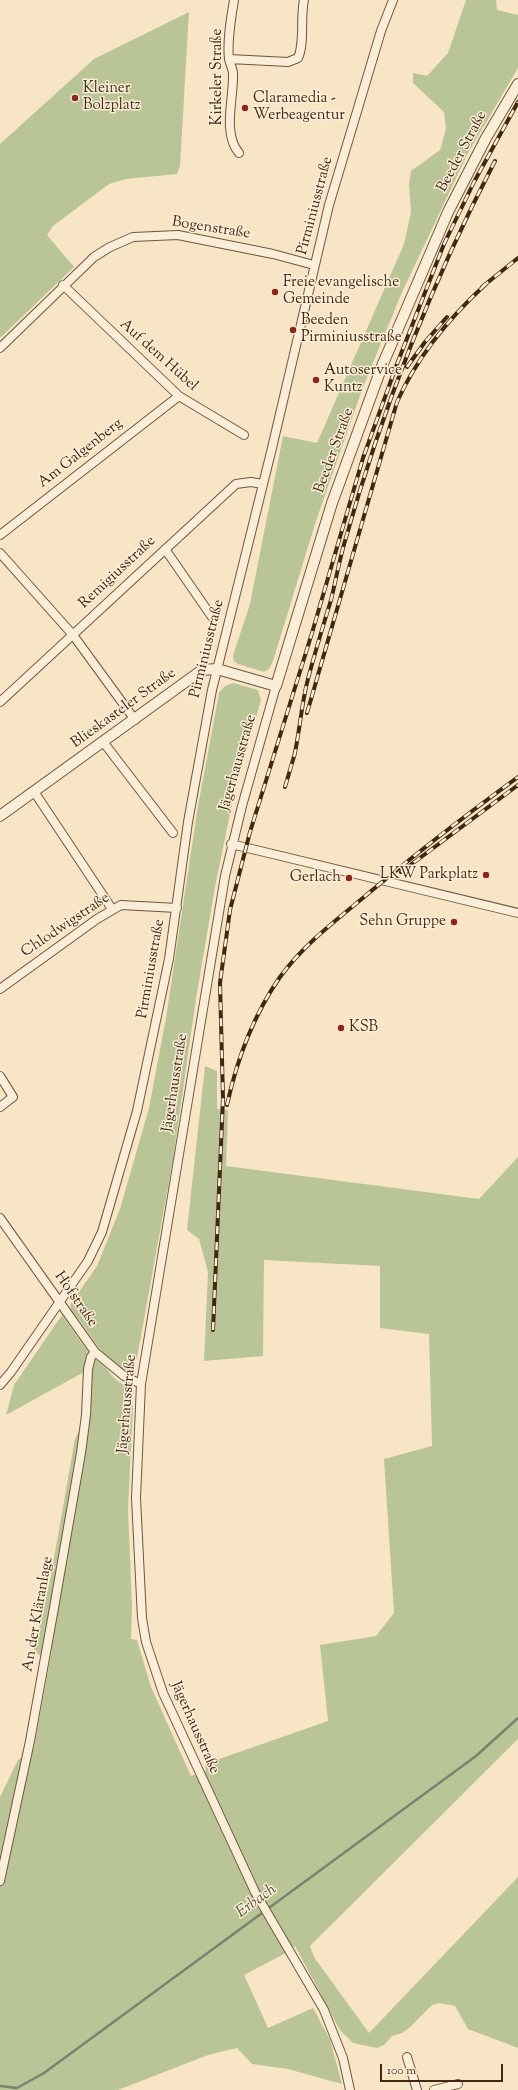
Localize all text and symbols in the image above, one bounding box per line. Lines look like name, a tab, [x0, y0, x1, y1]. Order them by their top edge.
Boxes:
street label: Kirkeler Straße	[209, 29, 227, 125]
place label: Kleiner Bolzplatz	[83, 80, 140, 115]
place label: Claramedia - Werbeagentur	[253, 90, 345, 125]
marker: Kleiner Bolzplatz	[70, 93, 80, 103]
marker: Claramedia - Werbeagentur	[240, 103, 250, 113]
street label: Beeder Straße	[434, 108, 492, 196]
street label: Pirminiusstraße	[294, 155, 338, 257]
street label: Bogenstraße	[170, 214, 252, 244]
place label: Freie evangelische Gemeinde	[283, 274, 399, 309]
marker: Freie evangelische Gemeinde	[270, 287, 280, 297]
place label: Beeden Pirminiusstraße	[301, 312, 402, 347]
street label: Auf dem Hübel	[115, 316, 201, 396]
marker: Beeden Pirminiusstraße	[288, 325, 298, 335]
place label: Autoservice Kuntz	[324, 362, 402, 397]
marker: Autoservice Kuntz	[311, 375, 321, 385]
street label: Beeder Straße	[311, 406, 359, 496]
street label: Am Galgenberg	[35, 415, 127, 493]
street label: Remigiusstraße	[76, 533, 160, 613]
street label: Pirminiusstraße	[187, 598, 229, 700]
street label: Blieskasteler Straße	[68, 665, 180, 753]
street label: Jägerhausstraße	[217, 713, 261, 813]
place label: LKW Parkplatz	[380, 866, 478, 884]
place label: Gerlach	[290, 869, 341, 887]
marker: LKW Parkplatz	[481, 870, 491, 880]
marker: Gerlach	[344, 873, 354, 883]
street label: Chlodwigstraße	[18, 890, 114, 962]
place label: Sehn Gruppe	[359, 913, 446, 931]
marker: Sehn Gruppe	[449, 917, 459, 927]
street label: Pirminiusstraße	[134, 918, 170, 1020]
place label: KSB	[349, 1019, 378, 1037]
marker: KSB	[336, 1023, 346, 1033]
street label: Jägerhausstraße	[159, 1033, 193, 1133]
street label: Hofstraße	[49, 1269, 101, 1331]
street label: Jägerhausstraße	[115, 1354, 141, 1454]
street label: An der Kläranlage	[20, 1555, 58, 1673]
street label: Jägerhausstraße	[166, 1679, 222, 1777]
water label: Erbach	[233, 1881, 281, 1923]
scale bar	[382, 2056, 505, 2082]
text: 100 m	[387, 2062, 416, 2080]

